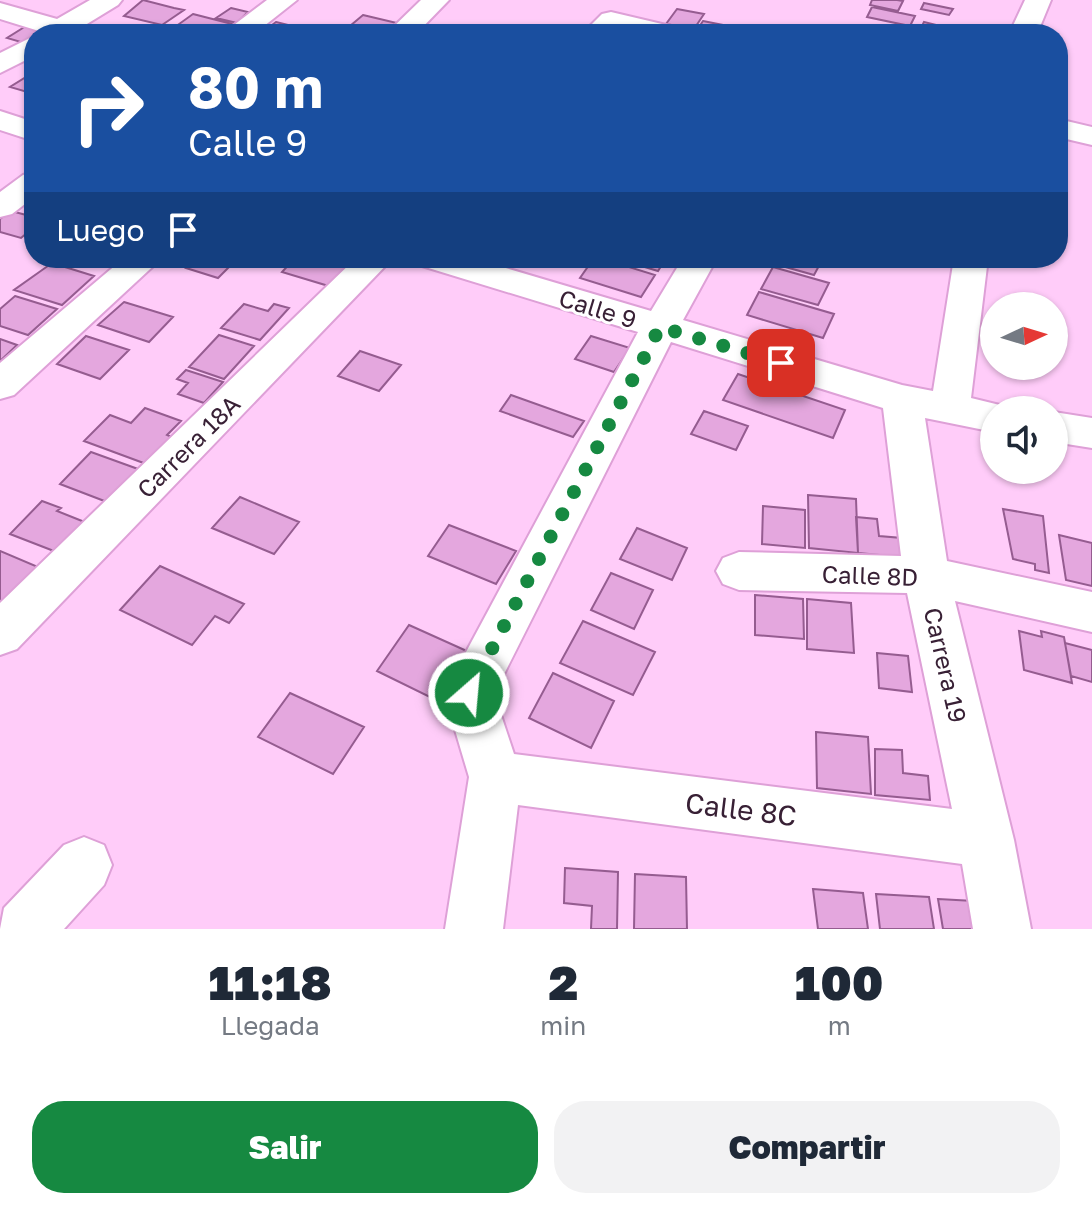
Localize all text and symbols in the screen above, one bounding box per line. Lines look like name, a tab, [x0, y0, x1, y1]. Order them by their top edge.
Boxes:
text: 80 m	[188, 53, 323, 120]
icon: right	[56, 56, 160, 160]
text: Calle 9	[188, 121, 307, 164]
icon: arrive	[161, 208, 205, 252]
text: Luego	[56, 212, 145, 248]
street label: Calle 9	[556, 283, 640, 333]
north arrow	[980, 292, 1068, 380]
map controls	[980, 292, 1068, 484]
pin	[747, 329, 815, 397]
icon: arrive	[759, 341, 803, 385]
street label: Carrera 18A	[131, 389, 245, 503]
button: sound	[980, 396, 1068, 484]
street label: Calle 8D	[821, 559, 919, 591]
street label: Carrera 19	[919, 605, 973, 725]
position arrow	[427, 651, 511, 735]
street label: Calle 8C	[683, 786, 799, 832]
text: 11:18	[209, 953, 332, 1011]
text: 2	[548, 953, 578, 1011]
text: 100	[795, 953, 884, 1011]
text: Llegada	[221, 1010, 320, 1041]
text: min	[540, 1010, 586, 1041]
text: m	[828, 1010, 851, 1041]
button: Salir	[32, 1101, 538, 1193]
button: Compartir	[554, 1101, 1060, 1193]

